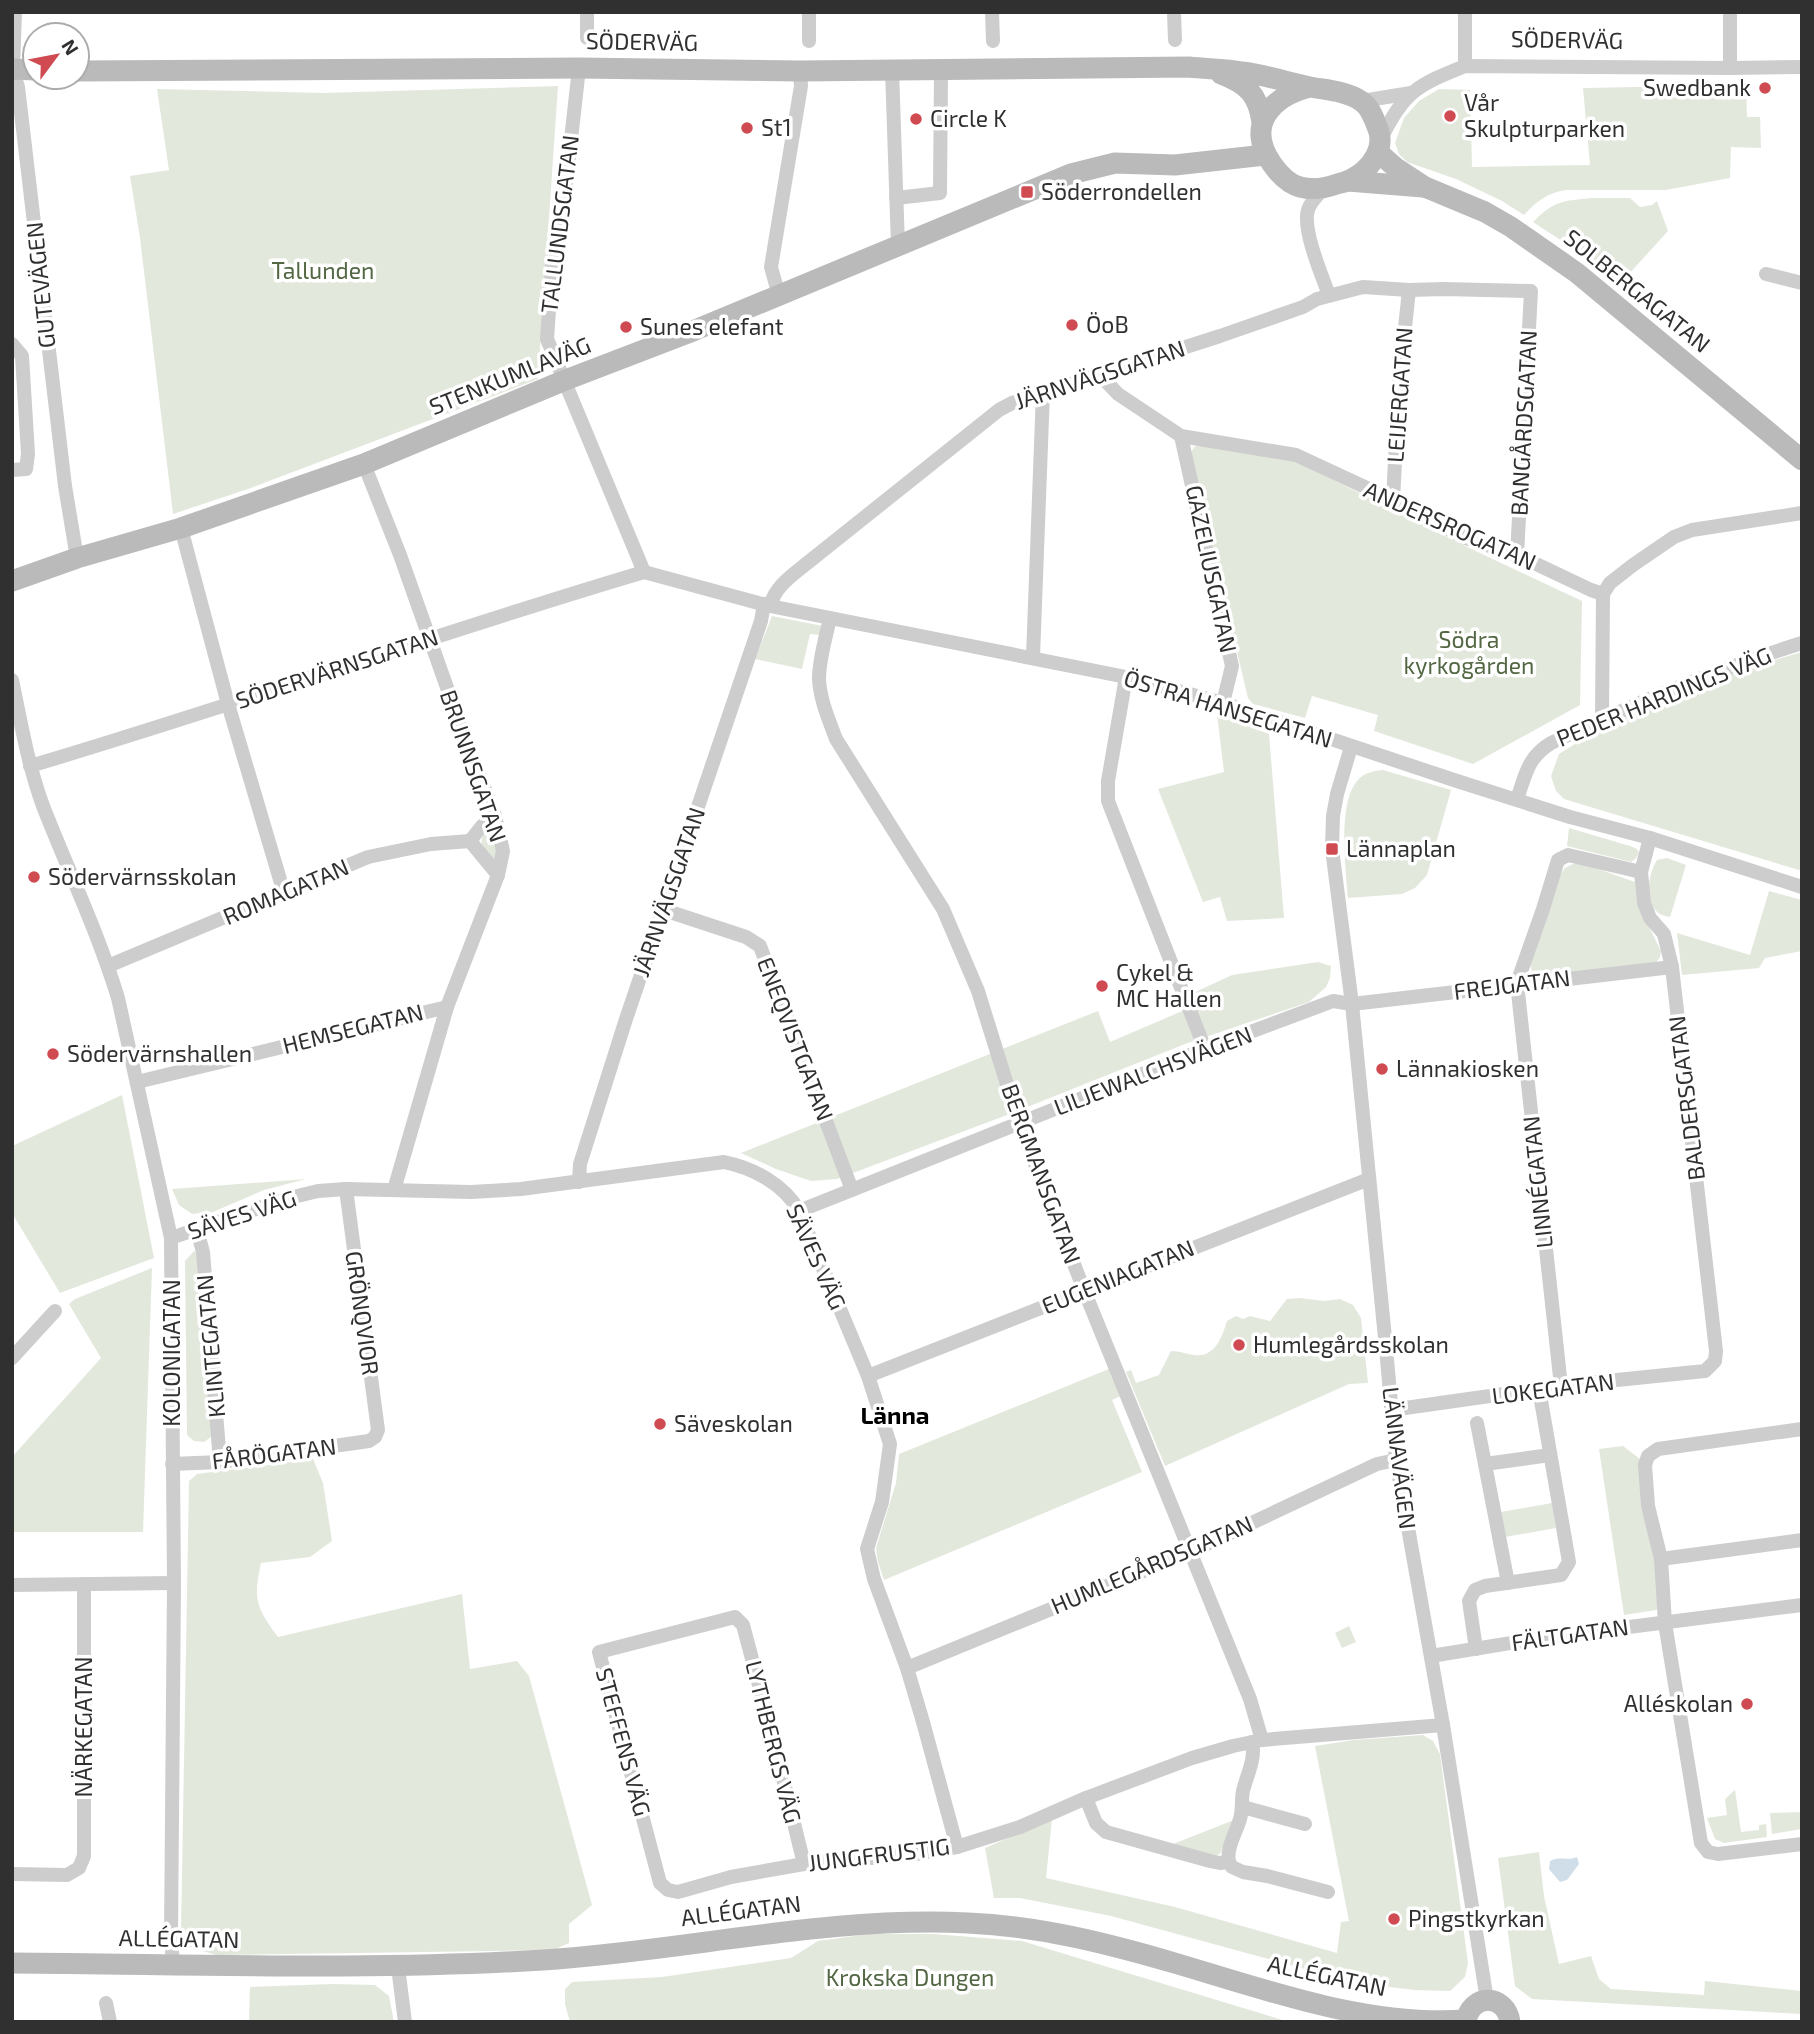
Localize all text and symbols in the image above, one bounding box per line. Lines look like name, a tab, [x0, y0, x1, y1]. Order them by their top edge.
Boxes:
north arrow	[21, 21, 91, 91]
street label: SÖDERVÄG	[1511, 24, 1623, 54]
street label: SÖDERVÄG	[586, 26, 698, 56]
text: N	[57, 35, 84, 59]
place label: Swedbank	[1643, 73, 1751, 101]
marker: Swedbank	[1757, 80, 1773, 96]
place label: Vår Skulpturparken	[1464, 88, 1625, 142]
place label: Circle K	[930, 104, 1007, 132]
marker: Vår Skulpturparken	[1442, 108, 1458, 124]
marker: Circle K	[908, 111, 924, 127]
place label: St1	[761, 113, 792, 141]
marker: St1	[739, 120, 755, 136]
street label: TALLUNDSGATAN	[534, 133, 584, 315]
place label: Söderrondellen	[1041, 177, 1202, 205]
marker: Söderrondellen	[1019, 184, 1035, 200]
street label: GUTEVÄGEN	[19, 220, 61, 350]
street label: SOLBERGAGATAN	[1559, 223, 1716, 358]
park label: Tallunden	[272, 256, 374, 284]
place label: ÖoB	[1086, 310, 1129, 338]
place label: Sunes elefant	[640, 312, 784, 340]
marker: ÖoB	[1064, 317, 1080, 333]
marker: Sunes elefant	[618, 319, 634, 335]
street label: LEIJERGATAN	[1380, 326, 1418, 464]
street label: BANGÅRDSGATAN	[1504, 329, 1542, 516]
street label: STENKUMLAVÄG	[425, 330, 594, 420]
street label: JÄRNVÄGSGATAN	[1011, 333, 1188, 415]
street label: ANDERSROGATAN	[1360, 475, 1541, 576]
street label: GAZELIUSGATAN	[1181, 482, 1243, 655]
street label: SÖDERVÄRNSGATAN	[232, 622, 442, 714]
park label: Södra kyrkogården	[1404, 625, 1534, 679]
street label: PEDER HARDINGS VÄG	[1552, 640, 1775, 752]
street label: ÖSTRA HANSEGATAN	[1121, 663, 1336, 753]
street label: BRUNNSGATAN	[435, 686, 513, 845]
street label: JÄRNVÄGSGATAN	[626, 803, 710, 980]
place label: Lännaplan	[1346, 834, 1456, 862]
marker: Lännaplan	[1324, 841, 1340, 857]
street label: ROMAGATAN	[219, 852, 353, 930]
place label: Södervärnsskolan	[48, 862, 237, 890]
marker: Södervärnsskolan	[26, 869, 42, 885]
street label: ENEQVISTGATAN	[752, 953, 840, 1124]
place label: Cykel & MC Hallen	[1116, 958, 1222, 1012]
street label: FREJGATAN	[1452, 963, 1572, 1005]
marker: Cykel & MC Hallen	[1094, 978, 1110, 994]
street label: HEMSEGATAN	[280, 997, 426, 1059]
street label: BALDERSGATAN	[1662, 1014, 1710, 1182]
street label: LILJEWALCHSVÄGEN	[1050, 1019, 1256, 1121]
place label: Södervärnshallen	[67, 1039, 252, 1067]
marker: Södervärnshallen	[45, 1046, 61, 1062]
place label: Lännakiosken	[1396, 1054, 1539, 1082]
marker: Lännakiosken	[1374, 1061, 1390, 1077]
street label: BERGMANSGATAN	[996, 1080, 1087, 1267]
street label: LINNÉGATAN	[1516, 1115, 1558, 1250]
street label: SÄVES VÄG	[184, 1183, 300, 1245]
street label: SÄVES VÄG	[781, 1199, 853, 1314]
street label: EUGENIAGATAN	[1037, 1233, 1198, 1319]
street label: GRÖNQVIOR	[340, 1249, 386, 1377]
street label: KLINTEGATAN	[190, 1273, 230, 1419]
street label: KOLONIGATAN	[157, 1279, 185, 1427]
place label: Humlegårdsskolan	[1253, 1330, 1449, 1358]
marker: Humlegårdsskolan	[1231, 1337, 1247, 1353]
street label: LOKEGATAN	[1490, 1367, 1616, 1409]
street label: LÄNNAVÄGEN	[1377, 1385, 1423, 1531]
district label: Länna	[860, 1400, 930, 1429]
place label: Säveskolan	[674, 1409, 793, 1437]
marker: Säveskolan	[652, 1416, 668, 1432]
street label: FÅRÖGATAN	[210, 1431, 338, 1475]
street label: HUMLEGÅRDSGATAN	[1047, 1509, 1257, 1619]
street label: FÄLTGATAN	[1510, 1612, 1630, 1656]
street label: NÄRKEGATAN	[69, 1657, 97, 1797]
street label: LYTHBERGS VÄG	[740, 1658, 808, 1826]
street label: STEFFENS VÄG	[591, 1665, 657, 1819]
place label: Alléskolan	[1624, 1689, 1733, 1717]
marker: Alléskolan	[1739, 1696, 1755, 1712]
street label: JUNGFRUSTIG	[806, 1831, 951, 1877]
street label: ALLÉGATAN	[679, 1889, 802, 1931]
place label: Pingstkyrkan	[1408, 1904, 1545, 1932]
marker: Pingstkyrkan	[1386, 1911, 1402, 1927]
street label: ALLÉGATAN	[118, 1923, 240, 1953]
street label: ALLÉGATAN	[1265, 1949, 1389, 2001]
park label: Krokska Dungen	[826, 1963, 994, 1991]

